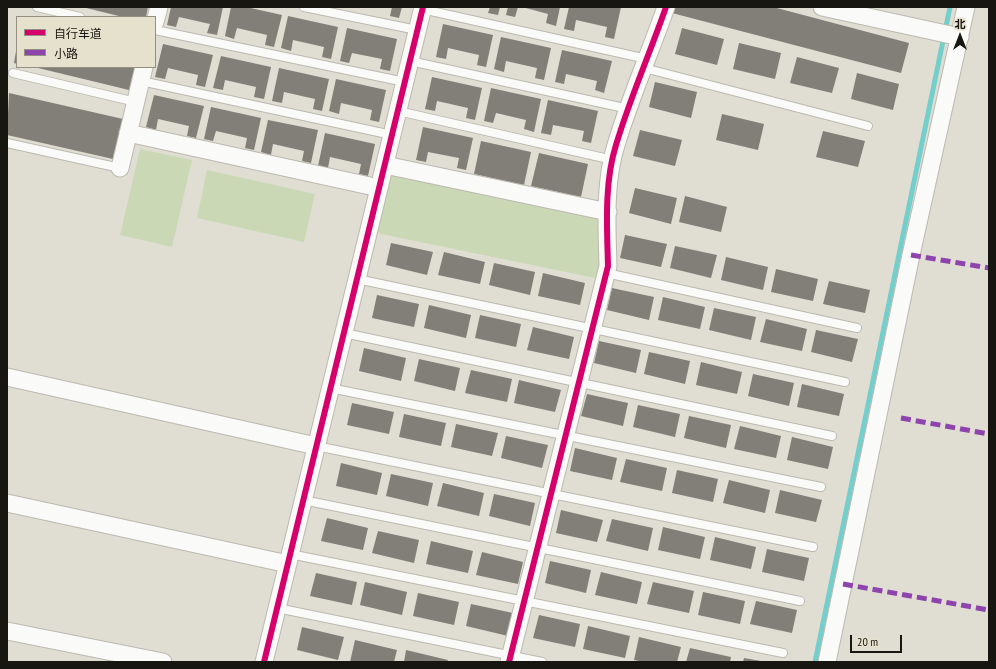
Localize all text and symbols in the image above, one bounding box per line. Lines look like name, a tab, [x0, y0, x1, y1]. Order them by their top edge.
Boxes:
legend	[16, 16, 156, 68]
north arrow	[940, 16, 980, 56]
text: 北	[955, 17, 966, 31]
text: 自行车道	[54, 26, 102, 41]
text: 小路	[54, 46, 78, 61]
scale bar	[852, 627, 904, 653]
text: 20 m	[857, 634, 878, 649]

